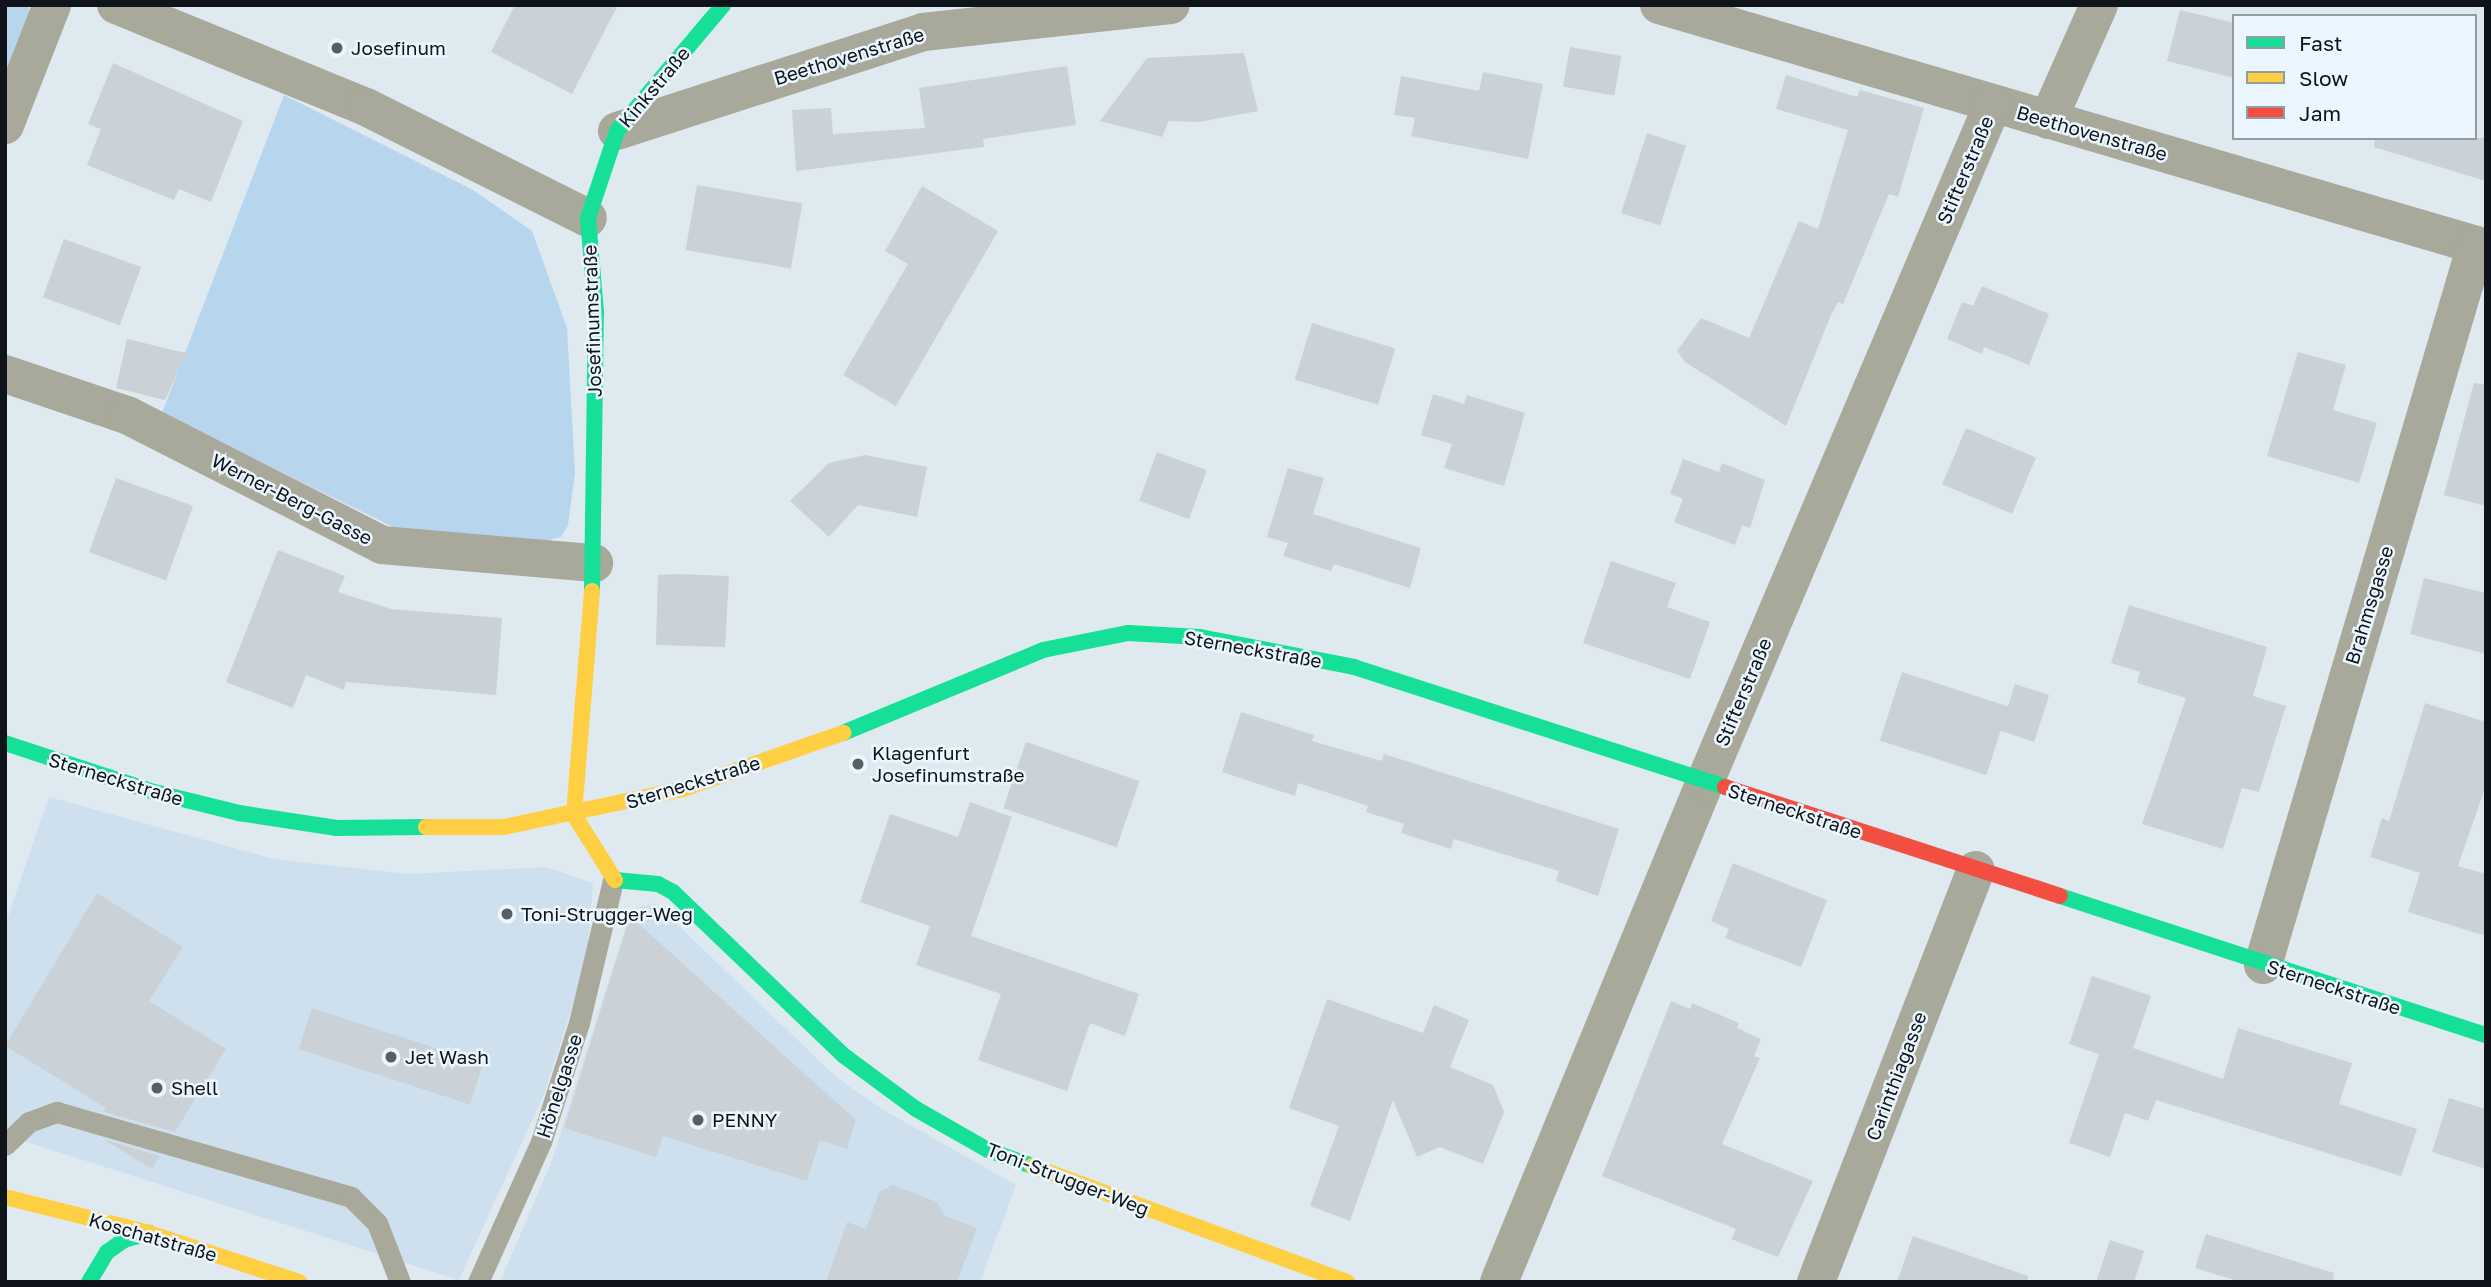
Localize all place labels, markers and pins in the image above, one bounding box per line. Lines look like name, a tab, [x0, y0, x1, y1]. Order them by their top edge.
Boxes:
place label: Josefinum	[351, 37, 446, 59]
marker: Josefinum	[329, 40, 345, 56]
place label: Klagenfurt Josefinumstraße	[872, 742, 1025, 786]
marker: Klagenfurt Josefinumstraße	[850, 756, 866, 772]
place label: Toni-Strugger-Weg	[521, 903, 693, 925]
marker: Toni-Strugger-Weg	[499, 906, 515, 922]
place label: Jet Wash	[405, 1046, 489, 1068]
marker: Jet Wash	[383, 1049, 399, 1065]
place label: Shell	[171, 1077, 218, 1099]
marker: Shell	[149, 1080, 165, 1096]
place label: PENNY	[712, 1109, 777, 1131]
marker: PENNY	[690, 1112, 706, 1128]

